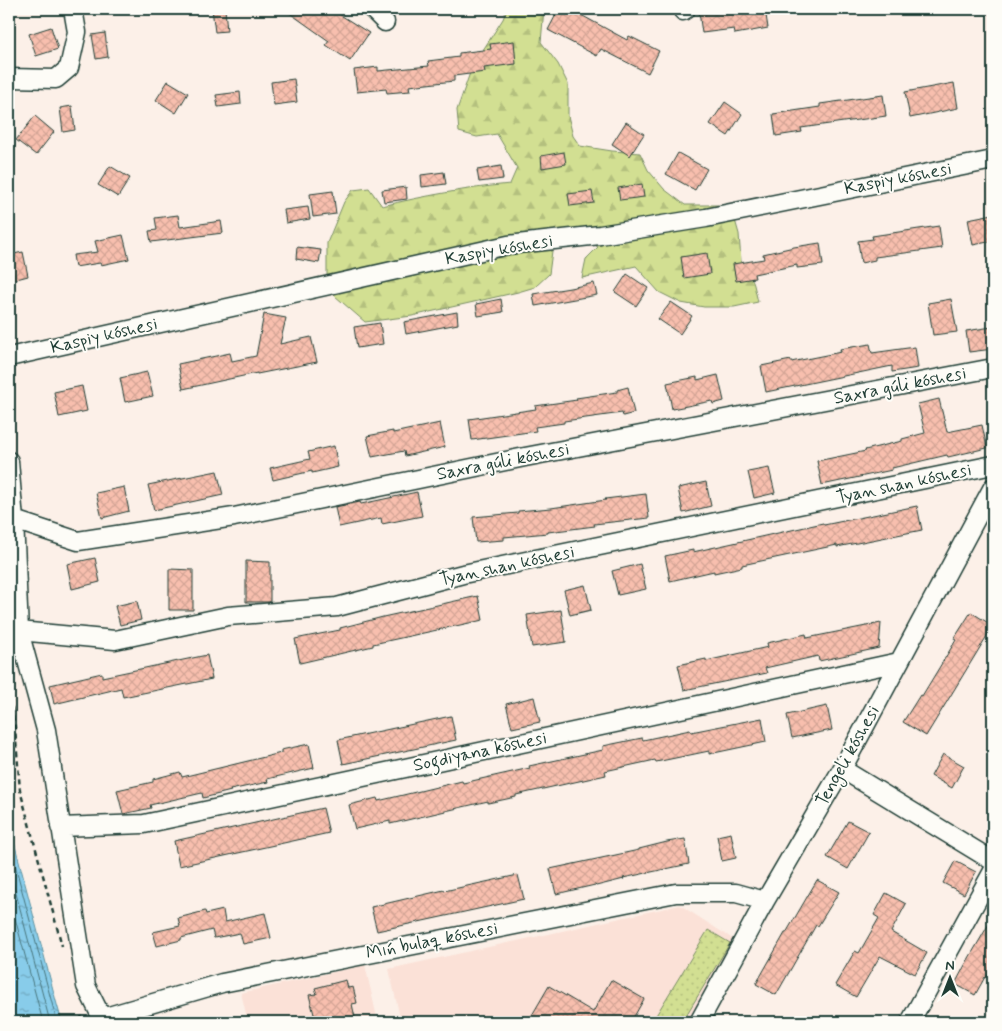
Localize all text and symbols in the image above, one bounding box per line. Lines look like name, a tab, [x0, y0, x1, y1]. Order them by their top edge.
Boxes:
street label: Kaspiy kóshesi	[842, 157, 954, 201]
street label: Kaspiy kóshesi	[443, 229, 555, 271]
street label: Kaspiy kóshesi	[48, 312, 160, 360]
street label: Saxra gúli kóshesi	[832, 361, 968, 411]
street label: Saxra gúli kóshesi	[435, 437, 571, 487]
street label: Tyan shan kóshesi	[834, 458, 974, 510]
street label: Tyan shan kóshesi	[437, 540, 577, 592]
street label: Tengeli kóshesi	[810, 701, 886, 811]
street label: Sogdiyana kóshesi	[411, 726, 550, 780]
street label: Mıń bulaq kóshesi	[364, 916, 500, 966]
north arrow	[924, 954, 974, 1004]
text: N	[945, 957, 955, 975]

